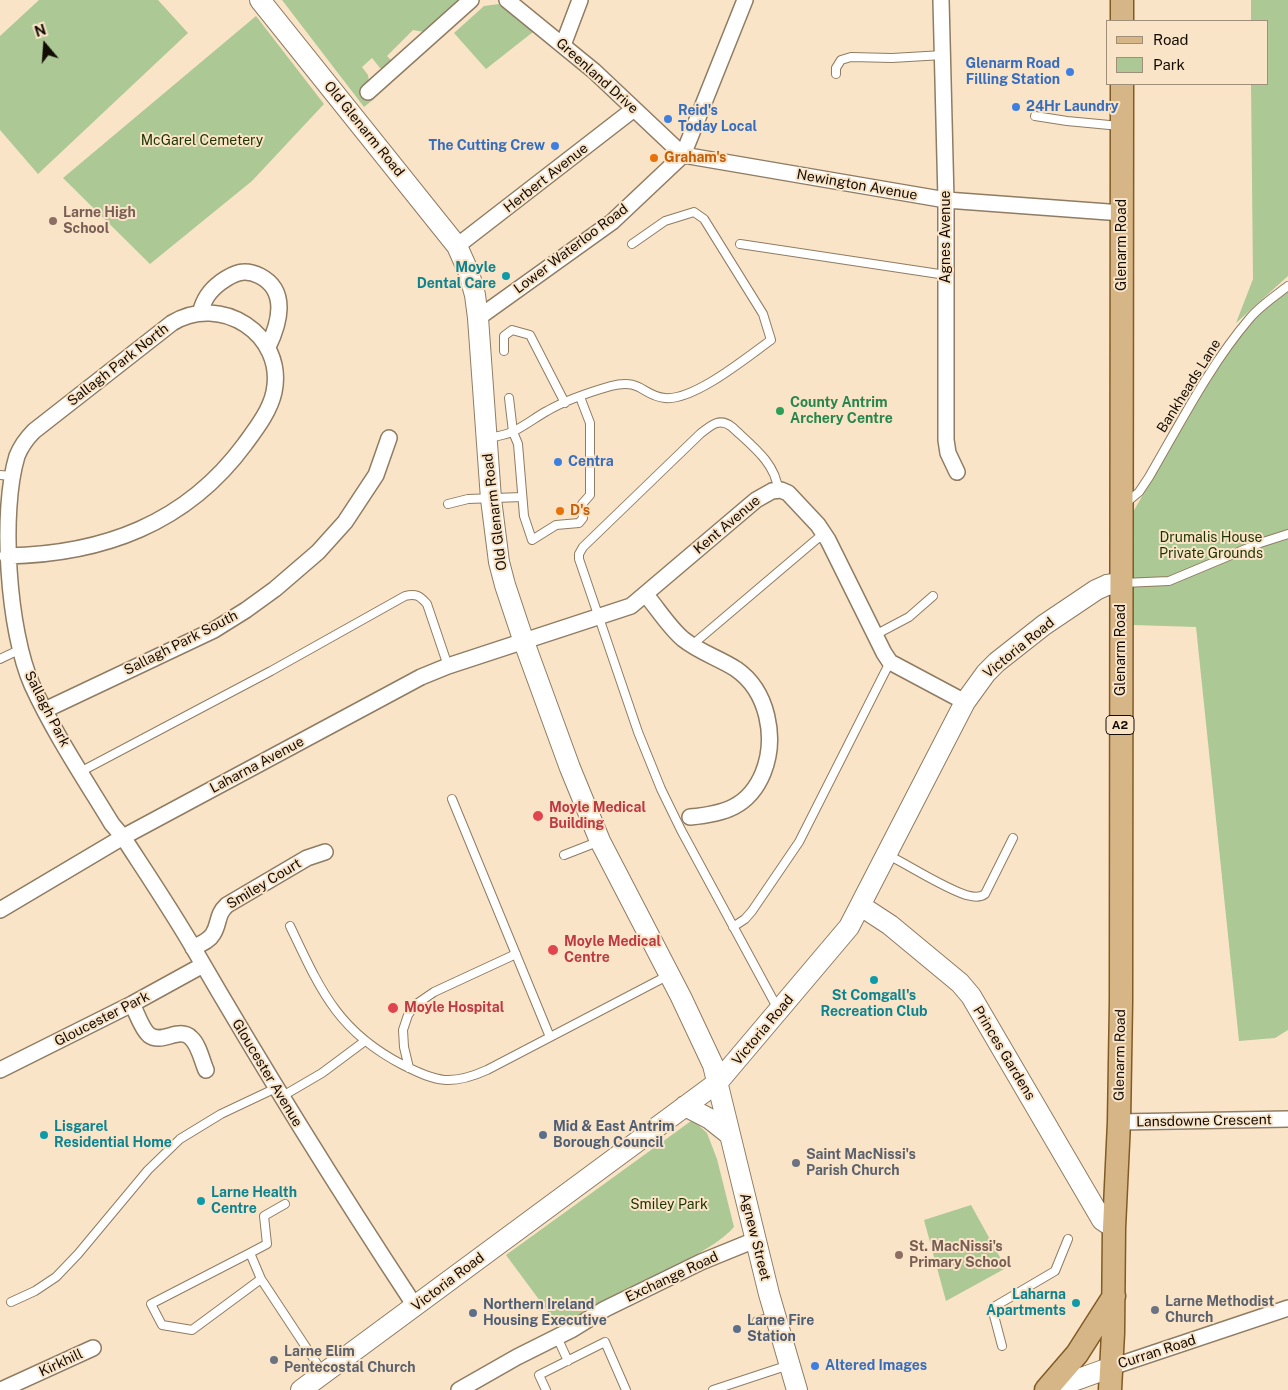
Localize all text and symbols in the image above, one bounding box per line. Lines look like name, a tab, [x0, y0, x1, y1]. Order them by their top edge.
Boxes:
north arrow	[20, 20, 70, 70]
legend	[1106, 20, 1268, 85]
text: N	[33, 21, 48, 40]
text: Road	[1153, 31, 1189, 48]
street label: Greenland Drive	[552, 35, 642, 117]
place label: Glenarm Road Filling Station	[966, 56, 1060, 88]
text: Park	[1153, 56, 1185, 73]
marker: Glenarm Road Filling Station	[1064, 66, 1076, 78]
street label: Old Glenarm Road	[320, 78, 408, 180]
place label: 24Hr Laundry	[1026, 99, 1119, 115]
marker: 24Hr Laundry	[1010, 101, 1022, 113]
place label: Reid's Today Local	[678, 103, 757, 136]
marker: Reid's Today Local	[662, 113, 674, 125]
park label: McGarel Cemetery	[141, 133, 263, 149]
place label: The Cutting Crew	[429, 138, 545, 154]
street label: Herbert Avenue	[500, 140, 592, 216]
marker: The Cutting Crew	[549, 140, 561, 152]
place label: Graham's	[664, 150, 726, 166]
marker: Graham's	[648, 152, 660, 164]
street label: Newington Avenue	[795, 166, 919, 204]
street label: Agnes Avenue	[938, 191, 954, 283]
street label: Glenarm Road	[1114, 199, 1130, 291]
street label: Lower Waterloo Road	[511, 201, 631, 297]
place label: Larne High School	[63, 205, 136, 238]
marker: Larne High School	[47, 215, 59, 227]
place label: Moyle Dental Care	[417, 260, 496, 292]
marker: Moyle Dental Care	[500, 270, 512, 282]
street label: Sallagh Park North	[64, 320, 172, 410]
street label: Bankheads Lane	[1153, 336, 1225, 436]
place label: County Antrim Archery Centre	[790, 395, 893, 428]
marker: County Antrim Archery Centre	[774, 405, 786, 417]
street label: Old Glenarm Road	[479, 452, 511, 572]
place label: Centra	[568, 454, 614, 470]
marker: Centra	[552, 456, 564, 468]
street label: Kent Avenue	[690, 492, 764, 558]
place label: D's	[570, 503, 590, 519]
marker: D's	[554, 505, 566, 517]
park label: Drumalis House Private Grounds	[1159, 530, 1263, 562]
street label: Glenarm Road	[1113, 604, 1129, 696]
street label: Sallagh Park South	[121, 607, 241, 679]
street label: Victoria Road	[980, 614, 1058, 682]
street label: Sallagh Park	[21, 668, 73, 750]
road number: A2	[1106, 716, 1134, 734]
street label: Laharna Avenue	[207, 733, 307, 797]
place label: Moyle Medical Building	[549, 800, 646, 832]
marker: Moyle Medical Building	[531, 809, 545, 823]
street label: Smiley Court	[224, 855, 304, 913]
place label: Moyle Medical Centre	[564, 934, 661, 966]
marker: Moyle Medical Centre	[546, 943, 560, 957]
marker: St Comgall's Recreation Club	[868, 974, 880, 986]
street label: Gloucester Park	[52, 988, 152, 1050]
place label: St Comgall's Recreation Club	[820, 988, 928, 1020]
street label: Victoria Road	[729, 991, 797, 1069]
place label: Moyle Hospital	[404, 1000, 504, 1016]
marker: Moyle Hospital	[386, 1001, 400, 1015]
street label: Princes Gardens	[969, 1003, 1039, 1103]
street label: Glenarm Road	[1111, 1009, 1129, 1101]
street label: Gloucester Avenue	[228, 1016, 306, 1130]
street label: Lansdowne Crescent	[1136, 1111, 1272, 1131]
place label: Lisgarel Residential Home	[54, 1119, 172, 1152]
place label: Mid & East Antrim Borough Council	[553, 1119, 675, 1152]
marker: Lisgarel Residential Home	[38, 1129, 50, 1141]
marker: Mid & East Antrim Borough Council	[537, 1129, 549, 1141]
place label: Saint MacNissi's Parish Church	[806, 1147, 916, 1180]
marker: Saint MacNissi's Parish Church	[790, 1157, 802, 1169]
place label: Larne Health Centre	[211, 1185, 297, 1218]
street label: Agnew Street	[736, 1192, 774, 1282]
marker: Larne Health Centre	[195, 1195, 207, 1207]
park label: Smiley Park	[630, 1197, 708, 1213]
place label: St. MacNissi's Primary School	[909, 1239, 1011, 1272]
street label: Exchange Road	[623, 1248, 721, 1306]
street label: Victoria Road	[408, 1249, 488, 1315]
marker: St. MacNissi's Primary School	[893, 1249, 905, 1261]
place label: Laharna Apartments	[986, 1287, 1066, 1320]
place label: Larne Methodist Church	[1165, 1294, 1274, 1326]
place label: Northern Ireland Housing Executive	[483, 1297, 607, 1330]
marker: Laharna Apartments	[1070, 1297, 1082, 1309]
marker: Larne Methodist Church	[1149, 1304, 1161, 1316]
marker: Northern Ireland Housing Executive	[467, 1307, 479, 1319]
place label: Larne Fire Station	[747, 1313, 814, 1345]
marker: Larne Fire Station	[731, 1323, 743, 1335]
street label: Curran Road	[1116, 1332, 1198, 1372]
place label: Larne Elim Pentecostal Church	[284, 1344, 416, 1376]
street label: Kirkhill	[36, 1346, 86, 1380]
marker: Larne Elim Pentecostal Church	[268, 1354, 280, 1366]
place label: Altered Images	[825, 1358, 927, 1374]
marker: Altered Images	[809, 1360, 821, 1372]

